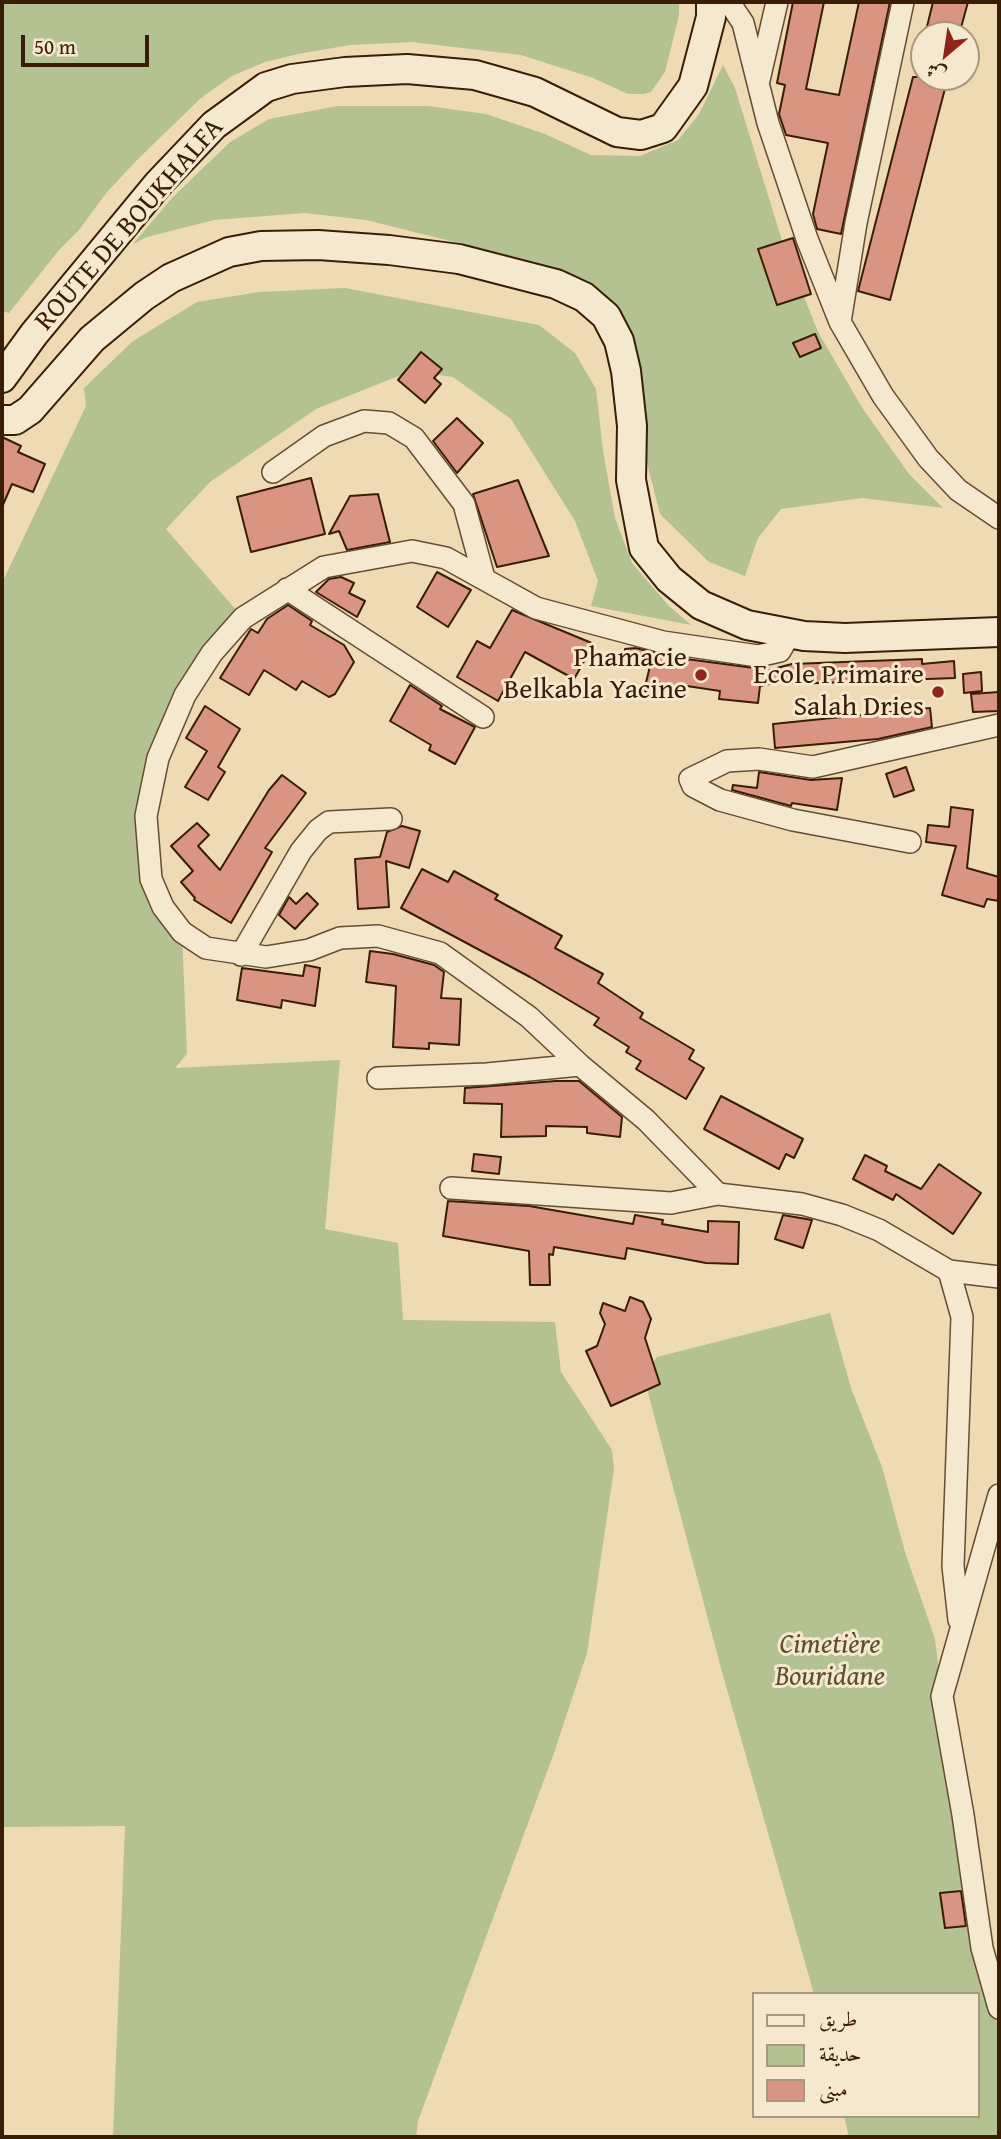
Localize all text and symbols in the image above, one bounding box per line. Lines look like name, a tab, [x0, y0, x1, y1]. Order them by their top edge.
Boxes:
scale bar	[24, 21, 152, 65]
north arrow	[910, 21, 980, 91]
text: 50 m	[34, 31, 76, 62]
text: ش	[921, 56, 951, 89]
street label: ROUTE DE BOUKHALFA	[29, 112, 231, 338]
place label: Phamacie Belkabla Yacine	[503, 642, 687, 708]
place label: Ecole Primaire Salah Dries	[753, 659, 924, 725]
marker: Phamacie Belkabla Yacine	[693, 667, 709, 683]
marker: Ecole Primaire Salah Dries	[930, 684, 946, 700]
park label: Cimetière Bouridane	[775, 1629, 885, 1695]
legend	[752, 1992, 980, 2118]
text: طريق	[819, 2003, 857, 2034]
text: حديقة	[819, 2038, 862, 2069]
text: مبنى	[819, 2073, 848, 2104]

